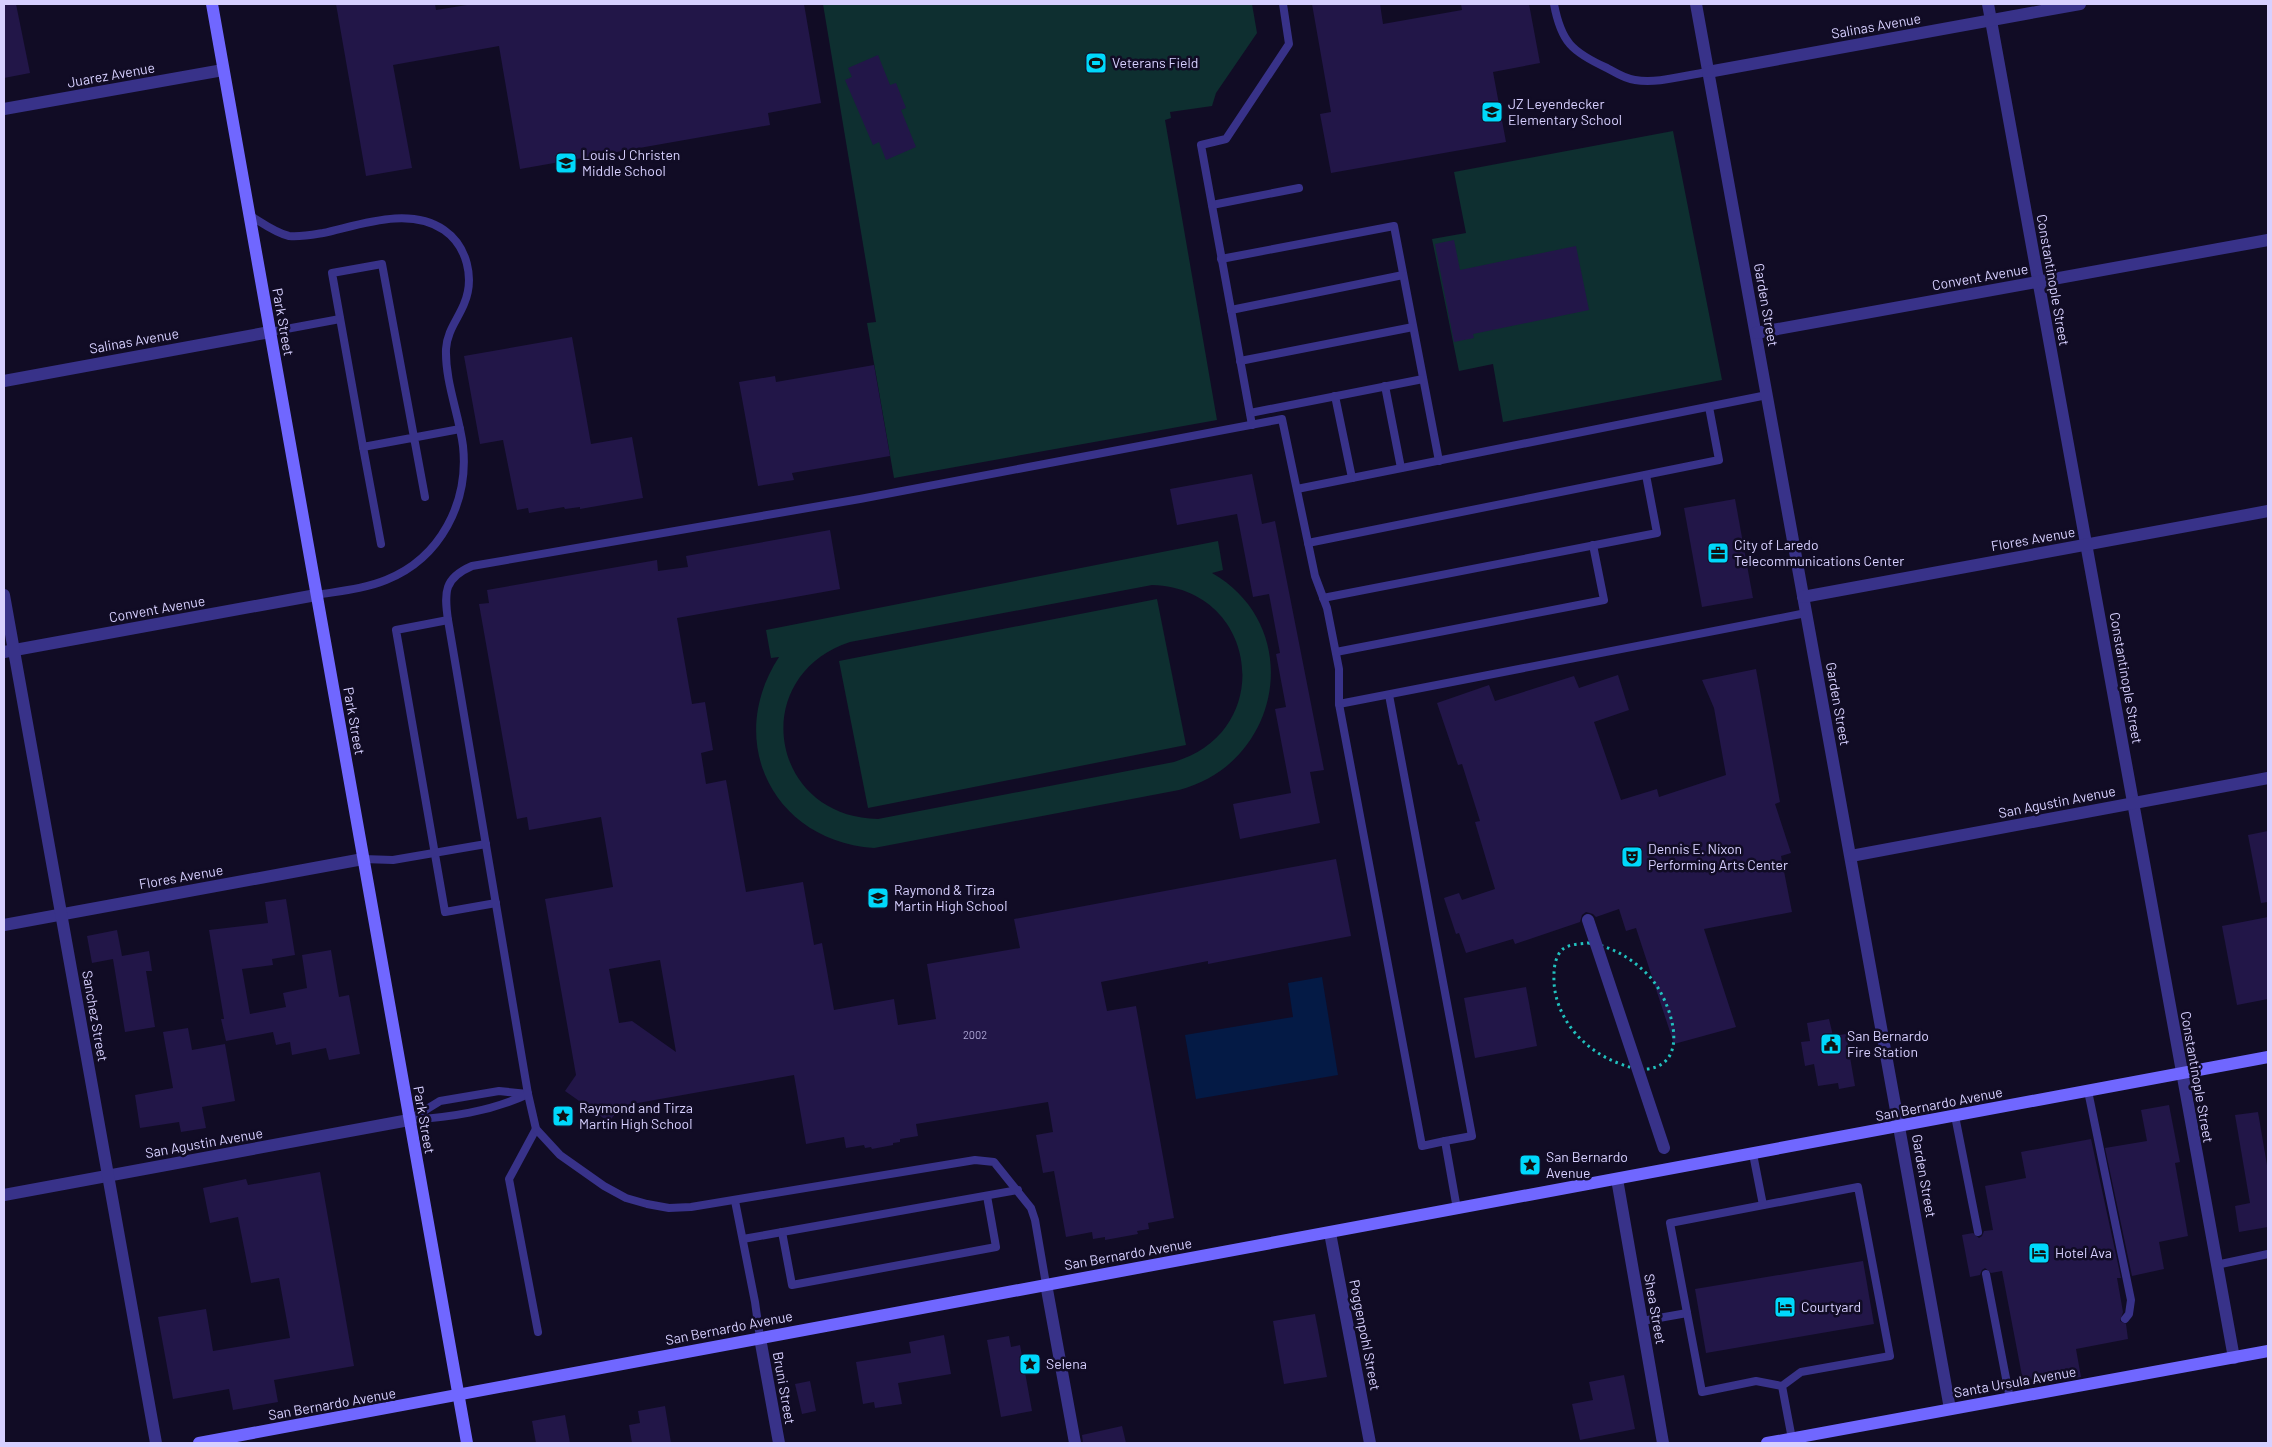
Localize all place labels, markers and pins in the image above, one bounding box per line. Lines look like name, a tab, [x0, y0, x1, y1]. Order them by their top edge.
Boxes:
sports icon: Veterans Field	[1084, 51, 1108, 75]
place label: Veterans Field	[1112, 54, 1198, 71]
place label: JZ Leyendecker Elementary School	[1508, 95, 1622, 128]
school or university icon: JZ Leyendecker Elementary School	[1480, 100, 1504, 124]
place label: Louis J Christen Middle School	[582, 146, 680, 179]
school or university icon: Louis J Christen Middle School	[554, 151, 578, 175]
place label: City of Laredo Telecommunications Center	[1734, 536, 1904, 569]
office icon: City of Laredo Telecommunications Center	[1706, 541, 1730, 565]
place label: Dennis E. Nixon Performing Arts Center	[1648, 840, 1788, 873]
theatre icon: Dennis E. Nixon Performing Arts Center	[1620, 845, 1644, 869]
place label: Raymond & Tirza Martin High School	[894, 881, 1007, 914]
school or university icon: Raymond & Tirza Martin High School	[866, 886, 890, 910]
place label: San Bernardo Fire Station	[1847, 1027, 1929, 1060]
public building icon: San Bernardo Fire Station	[1819, 1032, 1843, 1056]
place label: Raymond and Tirza Martin High School	[579, 1099, 693, 1132]
place icon: Raymond and Tirza Martin High School	[551, 1104, 575, 1128]
place label: San Bernardo Avenue	[1546, 1148, 1628, 1181]
place icon: San Bernardo Avenue	[1518, 1153, 1542, 1177]
hotel icon: Hotel Ava	[2027, 1241, 2051, 1265]
place label: Hotel Ava	[2055, 1244, 2112, 1261]
hotel icon: Courtyard	[1773, 1295, 1797, 1319]
place label: Courtyard	[1801, 1298, 1861, 1315]
place icon: Selena	[1018, 1352, 1042, 1376]
place label: Selena	[1046, 1355, 1087, 1372]

